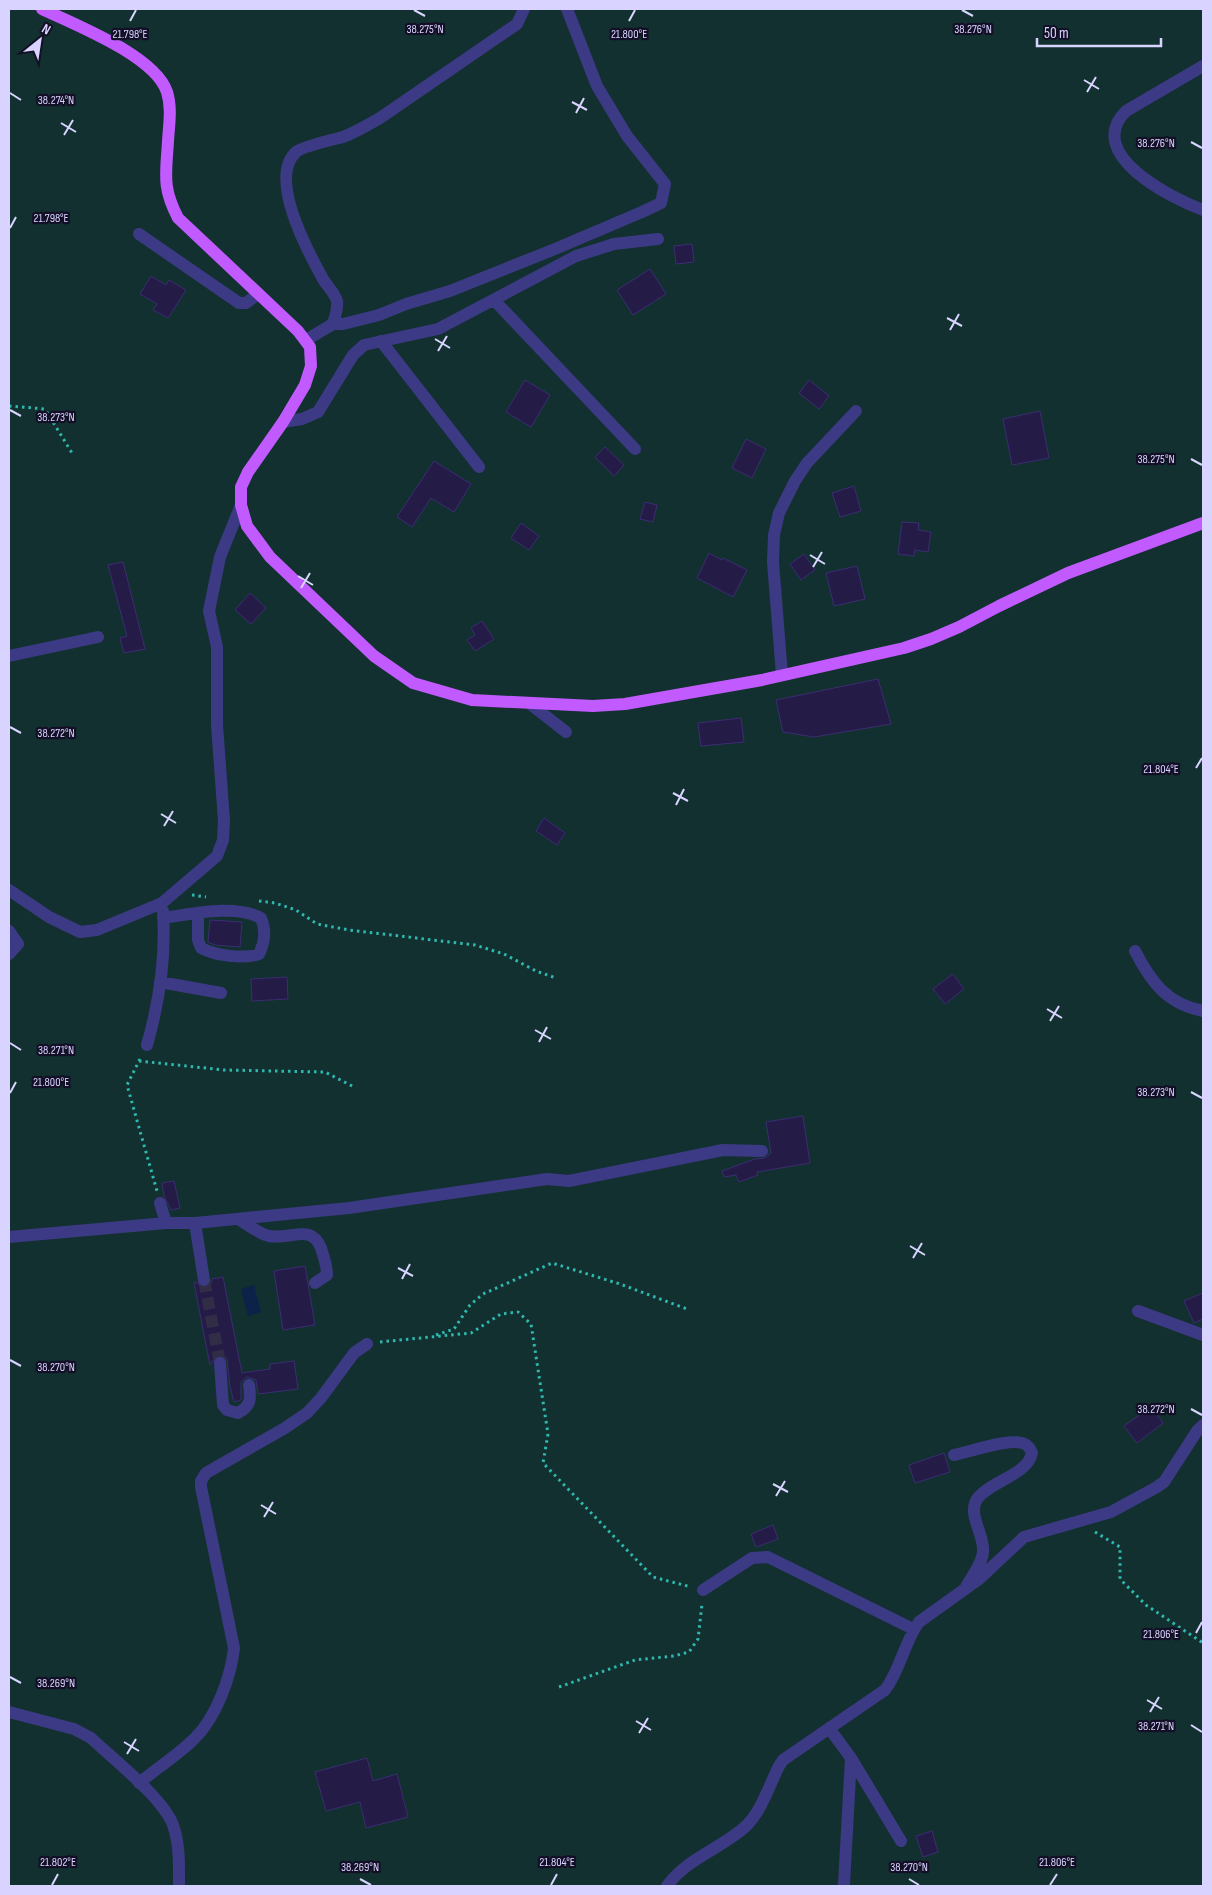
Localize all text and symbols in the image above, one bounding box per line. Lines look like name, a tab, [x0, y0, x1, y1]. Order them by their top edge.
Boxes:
north arrow	[15, 15, 65, 65]
scale bar	[1037, 15, 1161, 47]
text: N	[39, 20, 54, 38]
text: 38.275°N	[406, 22, 444, 37]
text: 38.276°N	[954, 22, 992, 37]
text: 50 m	[1044, 24, 1069, 43]
text: 21.798°E	[112, 27, 148, 42]
text: 21.800°E	[611, 27, 647, 42]
text: 38.274°N	[38, 93, 74, 108]
text: 38.276°N	[1137, 136, 1175, 151]
text: 21.798°E	[33, 211, 69, 226]
text: 38.273°N	[37, 410, 75, 425]
text: 38.275°N	[1137, 452, 1175, 467]
text: 38.272°N	[37, 726, 75, 741]
text: 21.804°E	[1143, 762, 1179, 777]
text: 38.271°N	[38, 1043, 74, 1058]
text: 21.800°E	[33, 1075, 69, 1090]
text: 38.273°N	[1137, 1085, 1175, 1100]
text: 38.270°N	[37, 1360, 75, 1375]
text: 38.272°N	[1137, 1402, 1175, 1417]
text: 21.806°E	[1143, 1627, 1179, 1642]
text: 38.269°N	[37, 1676, 75, 1691]
text: 38.271°N	[1138, 1719, 1174, 1734]
text: 21.802°E	[40, 1855, 76, 1870]
text: 21.804°E	[539, 1855, 575, 1870]
text: 21.806°E	[1039, 1855, 1075, 1870]
text: 38.269°N	[341, 1860, 379, 1875]
text: 38.270°N	[890, 1860, 928, 1875]

